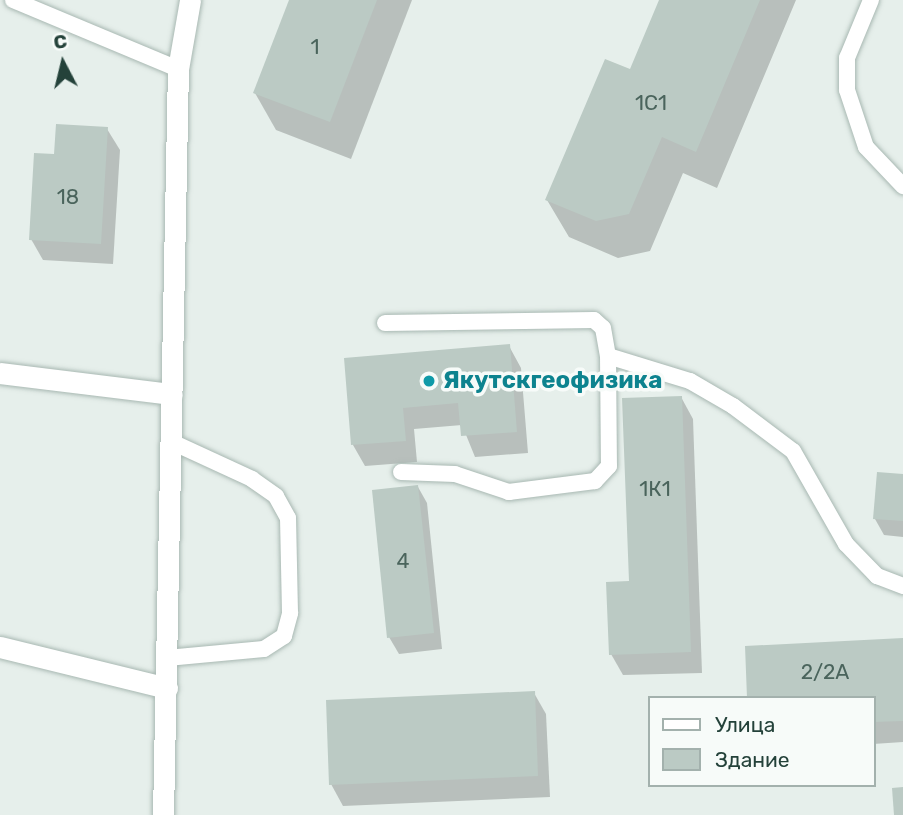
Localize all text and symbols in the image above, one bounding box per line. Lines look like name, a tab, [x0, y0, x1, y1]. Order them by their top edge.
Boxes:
north arrow	[28, 28, 98, 98]
text: С	[52, 29, 68, 54]
house number: 1	[311, 34, 319, 60]
house number: 1С1	[635, 90, 667, 116]
house number: 18	[57, 184, 79, 210]
place label: Якутскгеофизика	[443, 367, 662, 395]
marker: Якутскгеофизика	[421, 373, 437, 389]
house number: 1К1	[639, 476, 671, 502]
house number: 4	[396, 548, 410, 574]
house number: 2/2А	[801, 659, 849, 685]
legend	[648, 696, 875, 787]
text: Улица	[715, 712, 775, 737]
text: Здание	[715, 747, 790, 772]

